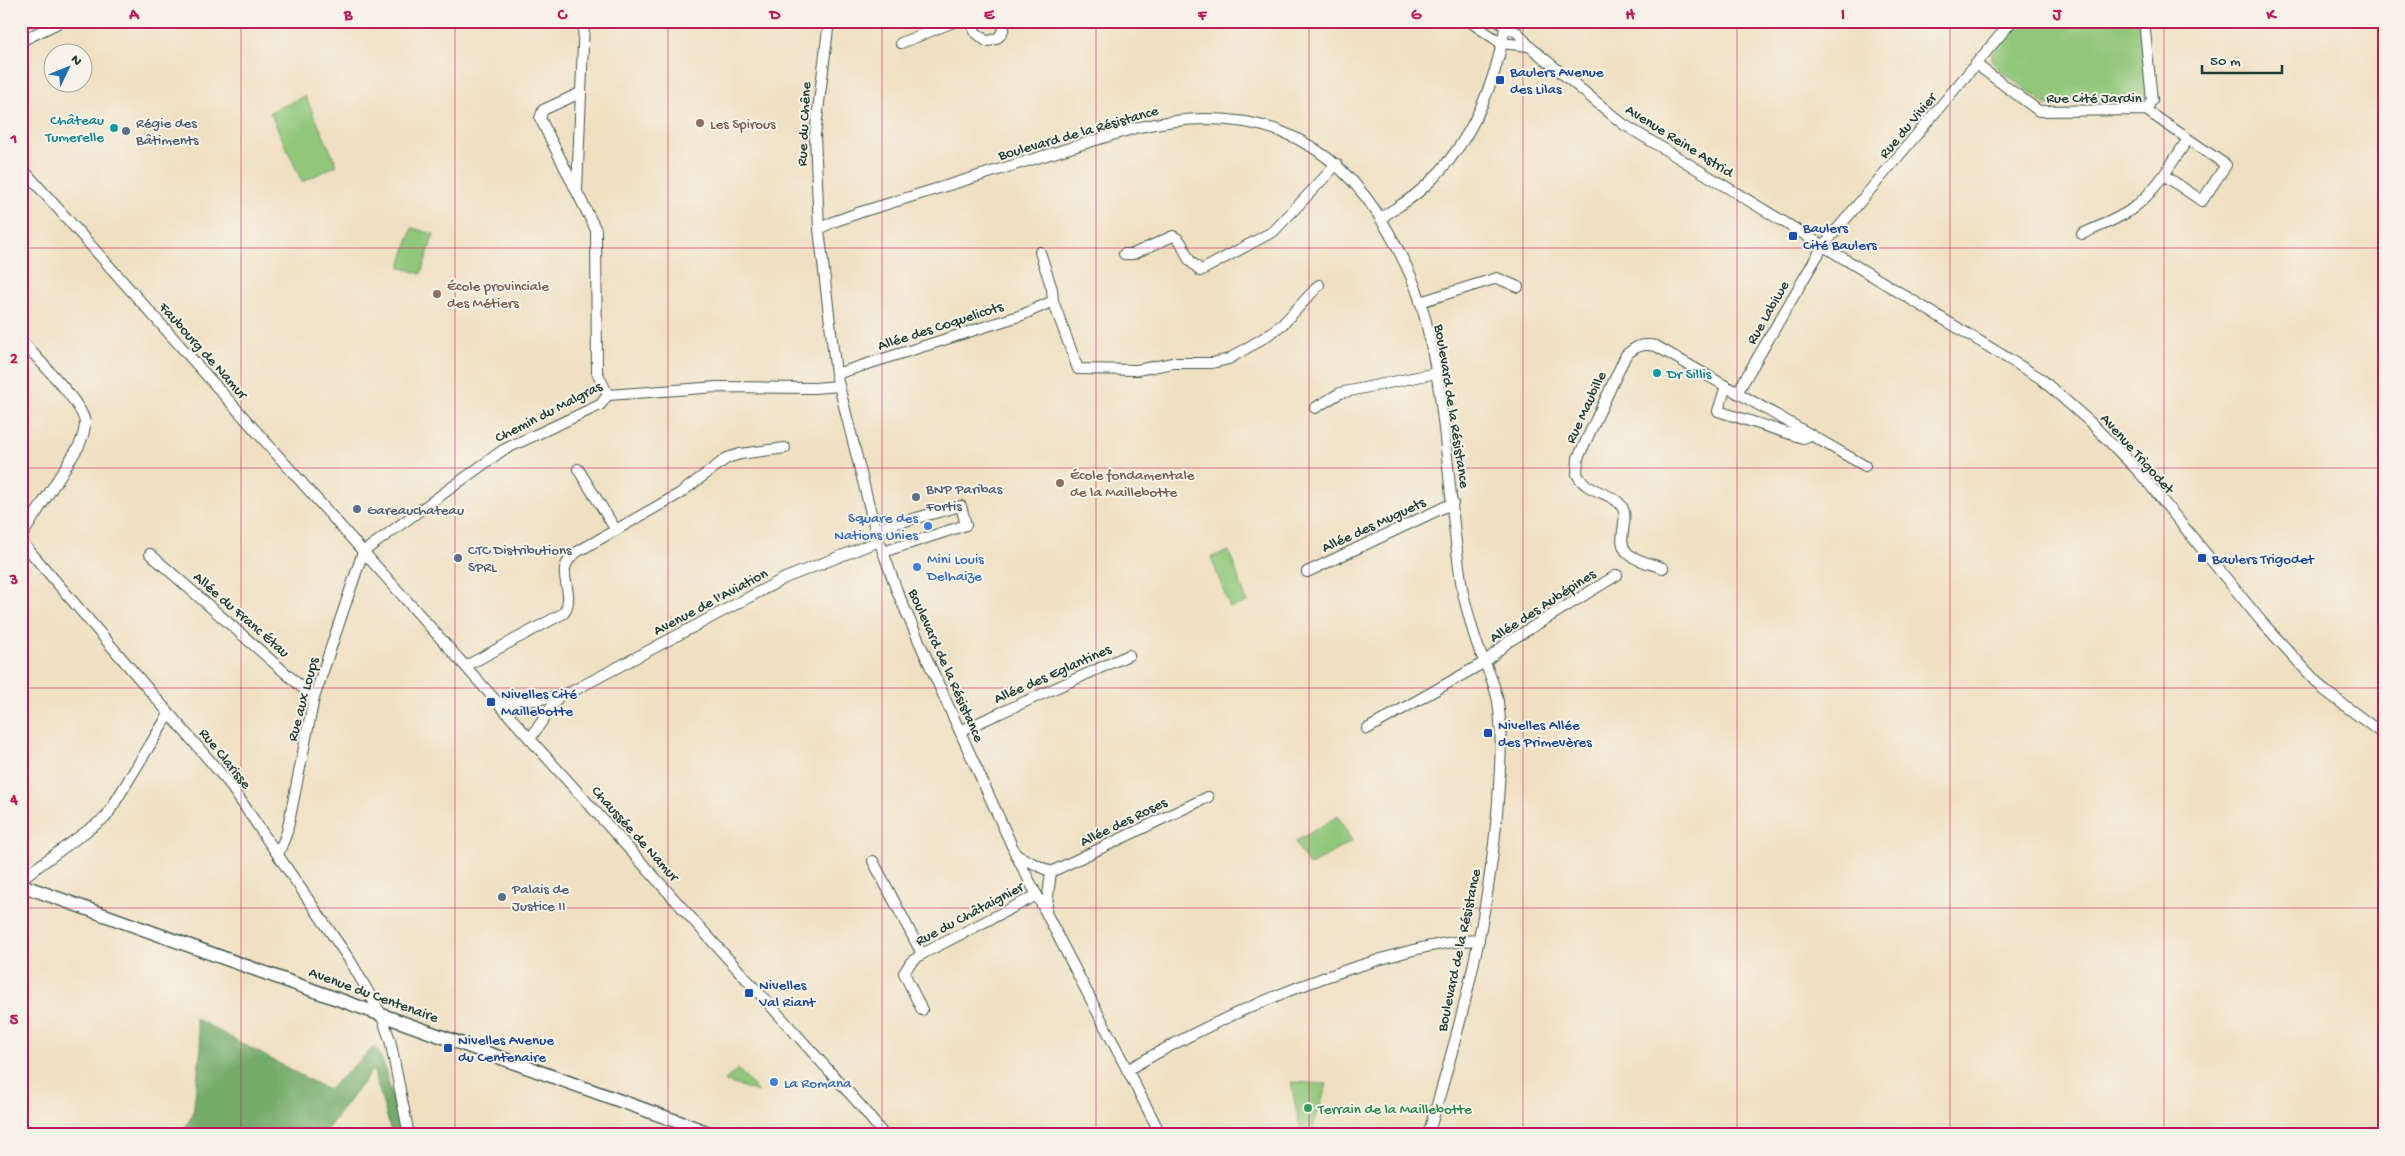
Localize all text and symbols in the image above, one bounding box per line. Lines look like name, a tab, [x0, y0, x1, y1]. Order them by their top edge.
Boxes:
text: A	[128, 7, 140, 26]
text: B	[343, 7, 353, 26]
text: C	[557, 7, 568, 26]
text: D	[768, 7, 781, 26]
text: E	[984, 7, 995, 26]
text: F	[1197, 7, 1208, 26]
text: G	[1411, 7, 1422, 26]
text: H	[1625, 7, 1635, 26]
text: I	[1841, 7, 1845, 26]
text: J	[2052, 7, 2063, 26]
text: K	[2266, 7, 2278, 26]
north arrow	[42, 42, 92, 92]
scale bar	[2202, 42, 2282, 74]
text: N	[66, 52, 85, 70]
text: 50 m	[2210, 53, 2241, 71]
place label: Baulers Avenue des Lilas	[1509, 64, 1604, 99]
marker: Baulers Avenue des Lilas	[1494, 74, 1506, 86]
street label: Rue du Chêne	[794, 81, 816, 167]
street label: Rue du Vivier	[1876, 89, 1942, 163]
street label: Rue Cité Jardin	[2046, 90, 2142, 108]
street label: Avenue Reine Astrid	[1622, 101, 1737, 183]
street label: Boulevard de la Résistance	[995, 102, 1161, 166]
place label: Château Tumerelle	[44, 112, 104, 147]
place label: Régie des Bâtiments	[135, 115, 199, 150]
place label: Les Spirous	[710, 116, 776, 134]
marker: Les Spirous	[694, 117, 706, 129]
marker: Château Tumerelle	[108, 122, 120, 134]
marker: Régie des Bâtiments	[120, 125, 132, 137]
text: 1	[10, 131, 17, 150]
place label: Baulers Cité Baulers	[1802, 220, 1877, 255]
marker: Baulers Cité Baulers	[1787, 230, 1799, 242]
place label: École provinciale des Métiers	[447, 278, 549, 313]
street label: Rue Labiwe	[1743, 278, 1794, 348]
marker: École provinciale des Métiers	[431, 288, 443, 300]
street label: Faubourg de Namur	[154, 298, 252, 405]
street label: Allée des Coquelicots	[876, 298, 1006, 356]
street label: Boulevard de la Résistance	[1429, 322, 1473, 490]
text: 2	[10, 351, 18, 370]
place label: Dr Sillis	[1666, 366, 1712, 384]
marker: Dr Sillis	[1651, 367, 1663, 379]
street label: Rue Maubille	[1562, 369, 1611, 447]
street label: Chemin du Malgras	[492, 378, 606, 448]
street label: Avenue Trigodet	[2096, 410, 2179, 500]
place label: École fondamentale de la Maillebotte	[1070, 467, 1195, 502]
marker: École fondamentale de la Maillebotte	[1054, 477, 1066, 489]
place label: BNP Paribas Fortis	[925, 481, 1003, 516]
marker: BNP Paribas Fortis	[910, 491, 922, 503]
street label: Allée des Muguets	[1319, 494, 1429, 558]
place label: Gareauchateau	[367, 502, 464, 520]
marker: Gareauchateau	[351, 503, 363, 515]
place label: Square des Nations Unies	[834, 510, 918, 545]
marker: Square des Nations Unies	[922, 520, 934, 532]
place label: CTC Distributions SPRL	[468, 542, 572, 577]
place label: Mini Louis Delhaize	[926, 551, 984, 586]
place label: Baulers Trigodet	[2211, 551, 2316, 569]
marker: CTC Distributions SPRL	[452, 552, 464, 564]
marker: Baulers Trigodet	[2196, 552, 2208, 564]
marker: Mini Louis Delhaize	[911, 561, 923, 573]
street label: Avenue de l'Aviation	[651, 565, 771, 641]
street label: Allée des Aubépines	[1487, 565, 1600, 648]
street label: Allée du Franc Étau	[189, 569, 293, 662]
text: 3	[9, 572, 18, 591]
street label: Boulevard de la Résistance	[903, 586, 987, 745]
street label: Allée des Eglantines	[991, 641, 1115, 709]
street label: Rue aux Loups	[284, 655, 324, 743]
place label: Nivelles Cité Maillebotte	[501, 686, 577, 721]
marker: Nivelles Cité Maillebotte	[485, 696, 497, 708]
place label: Nivelles Allée des Primevères	[1498, 717, 1592, 752]
street label: Rue Clarisse	[194, 725, 255, 794]
marker: Nivelles Allée des Primevères	[1482, 727, 1494, 739]
street label: Chaussée de Namur	[587, 783, 683, 887]
text: 4	[9, 792, 18, 811]
street label: Allée des Roses	[1077, 794, 1171, 852]
street label: Boulevard de la Résistance	[1434, 867, 1486, 1034]
street label: Rue du Châtaignier	[913, 878, 1029, 951]
place label: Palais de Justice II	[511, 881, 569, 916]
marker: Palais de Justice II	[496, 891, 508, 903]
street label: Avenue du Centenaire	[306, 964, 441, 1028]
place label: Nivelles Val Riant	[758, 977, 817, 1012]
marker: Nivelles Val Riant	[743, 987, 755, 999]
text: 5	[10, 1012, 19, 1031]
place label: Nivelles Avenue du Centenaire	[458, 1032, 554, 1067]
marker: Nivelles Avenue du Centenaire	[442, 1042, 454, 1054]
place label: La Romana	[784, 1075, 852, 1093]
marker: La Romana	[768, 1076, 780, 1088]
place label: Terrain de la Maillebotte	[1317, 1101, 1472, 1119]
marker: Terrain de la Maillebotte	[1302, 1102, 1314, 1114]

